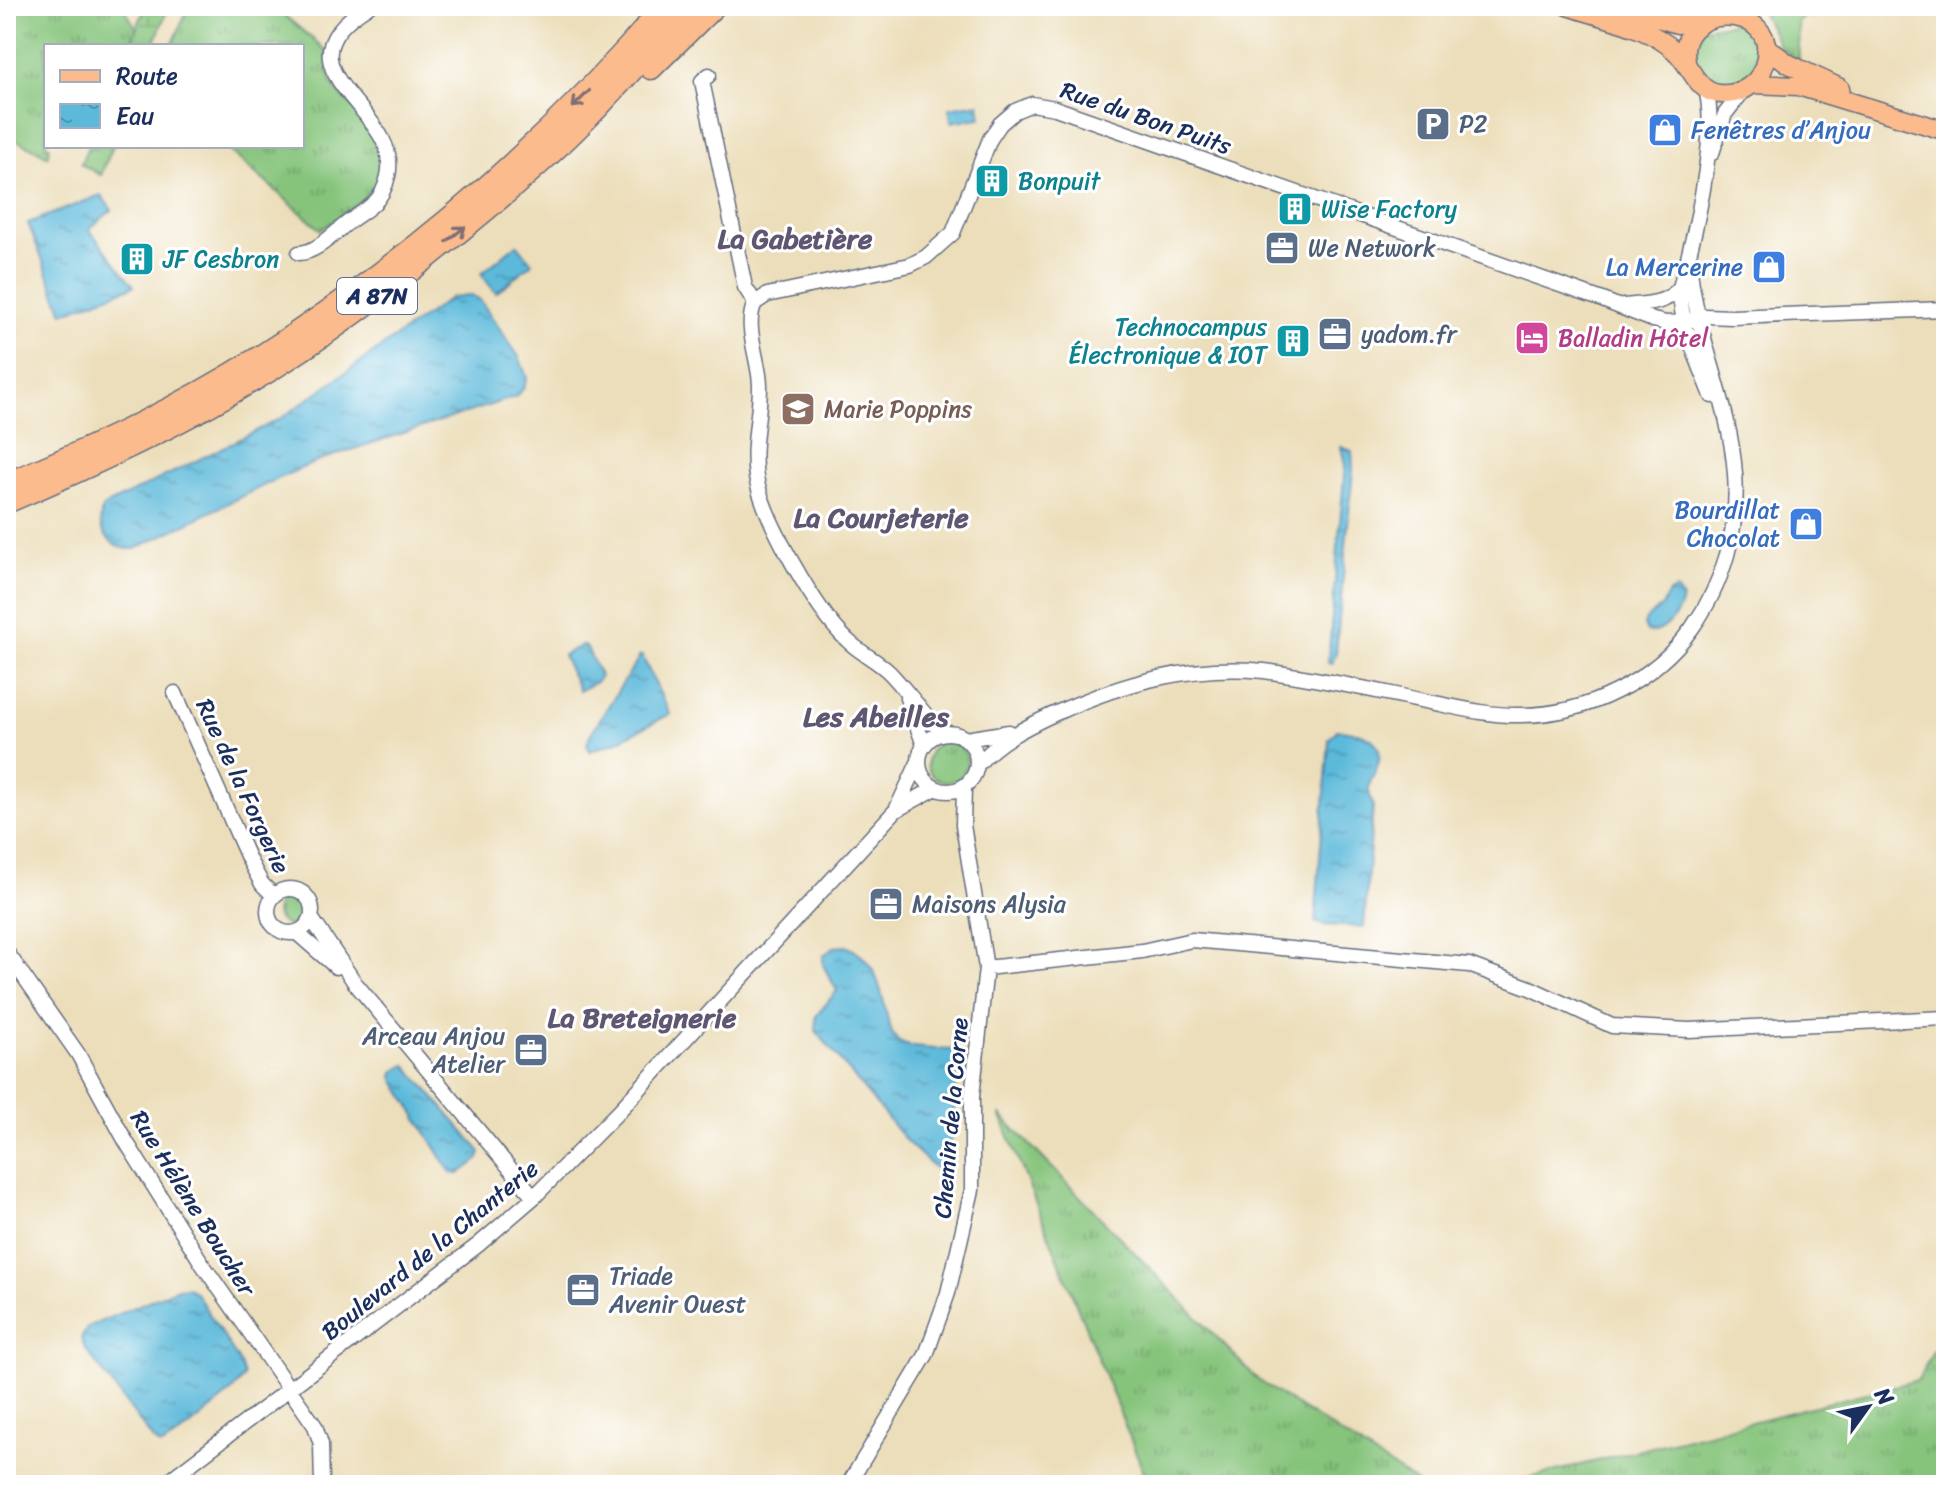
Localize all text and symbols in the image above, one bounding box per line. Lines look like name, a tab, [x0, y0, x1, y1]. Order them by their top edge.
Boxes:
legend	[44, 44, 304, 148]
text: Route	[116, 55, 178, 97]
street label: Rue du Bon Puits	[1055, 69, 1238, 167]
one-way arrow	[572, 89, 591, 108]
text: Eau	[116, 95, 154, 137]
place label: P2	[1459, 103, 1488, 145]
parking icon: P2	[1414, 105, 1452, 143]
place label: Fenêtres d’Anjou	[1691, 109, 1871, 151]
shop icon: Fenêtres d’Anjou	[1646, 111, 1684, 149]
place label: Bonpuit	[1018, 160, 1101, 202]
building icon: Bonpuit	[973, 162, 1011, 200]
place label: Wise Factory	[1321, 188, 1458, 230]
building icon: Wise Factory	[1276, 190, 1314, 228]
district label: La Gabetière	[718, 214, 873, 263]
one-way arrow	[445, 226, 466, 243]
place label: We Network	[1308, 227, 1436, 269]
office icon: We Network	[1263, 229, 1301, 267]
place label: JF Cesbron	[162, 238, 279, 280]
building icon: JF Cesbron	[118, 240, 156, 278]
place label: La Mercerine	[1606, 246, 1743, 288]
shop icon: La Mercerine	[1750, 248, 1788, 286]
road number: A 87N	[337, 278, 417, 314]
place label: Technocampus Électronique & IOT	[1068, 306, 1269, 376]
place label: yadom.fr	[1361, 313, 1459, 355]
office icon: yadom.fr	[1316, 315, 1354, 353]
place label: Balladin Hôtel	[1558, 317, 1709, 359]
hotel icon: Balladin Hôtel	[1513, 319, 1551, 357]
building icon: Technocampus Électronique & IOT	[1274, 322, 1312, 360]
place label: Marie Poppins	[824, 388, 972, 430]
school or university icon: Marie Poppins	[779, 390, 817, 428]
place label: Bourdillat Chocolat	[1674, 489, 1780, 559]
district label: La Courjeterie	[793, 493, 969, 542]
shop icon: Bourdillat Chocolat	[1787, 505, 1825, 543]
street label: Rue de la Forgerie	[184, 691, 302, 881]
district label: Les Abeilles	[803, 692, 950, 741]
place label: Maisons Alysia	[912, 883, 1067, 925]
office icon: Maisons Alysia	[867, 885, 905, 923]
district label: La Breteignerie	[548, 993, 737, 1042]
place label: Arceau Anjou Atelier	[361, 1015, 506, 1085]
street label: Chemin de la Corne	[921, 1015, 981, 1220]
office icon: Arceau Anjou Atelier	[512, 1031, 550, 1069]
street label: Rue Hélène Boucher	[119, 1102, 268, 1306]
street label: Boulevard de la Chanterie	[312, 1149, 548, 1351]
place label: Triade Avenir Ouest	[608, 1255, 746, 1325]
office icon: Triade Avenir Ouest	[564, 1271, 602, 1309]
north arrow	[1828, 1367, 1908, 1447]
text: N	[1863, 1379, 1905, 1414]

